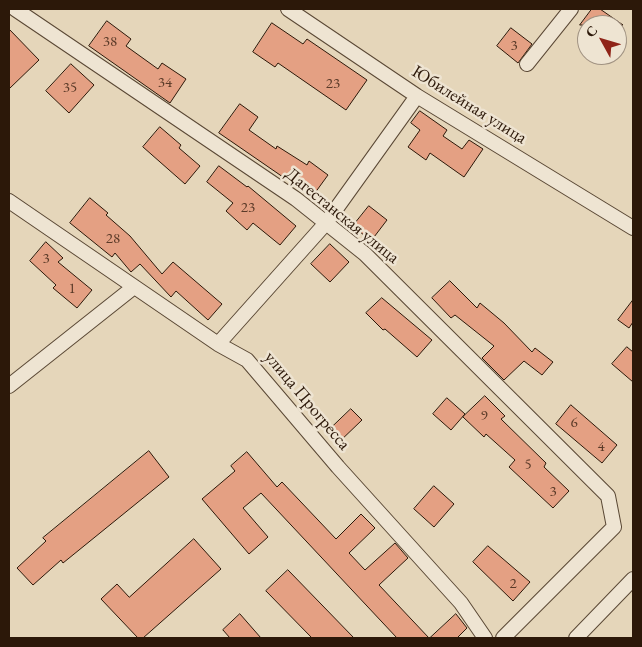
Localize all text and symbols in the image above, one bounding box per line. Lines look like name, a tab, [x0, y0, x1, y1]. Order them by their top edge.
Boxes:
north arrow	[577, 15, 627, 65]
text: С	[581, 22, 601, 41]
house number: 38	[103, 33, 117, 51]
house number: 3	[510, 37, 518, 55]
street label: Юбилейная улица	[407, 61, 531, 149]
house number: 34	[158, 74, 172, 92]
house number: 23	[326, 75, 340, 93]
house number: 35	[63, 79, 77, 97]
street label: Дагестанская улица	[281, 163, 403, 269]
house number: 23	[241, 199, 255, 217]
house number: 28	[106, 230, 120, 248]
house number: 3	[42, 250, 50, 268]
house number: 1	[68, 280, 76, 298]
street label: улица Прогресса	[259, 347, 355, 455]
house number: 9	[480, 407, 488, 425]
house number: 6	[570, 414, 578, 432]
house number: 4	[597, 438, 605, 456]
house number: 5	[524, 456, 532, 474]
house number: 3	[549, 483, 557, 501]
house number: 2	[509, 575, 517, 593]

